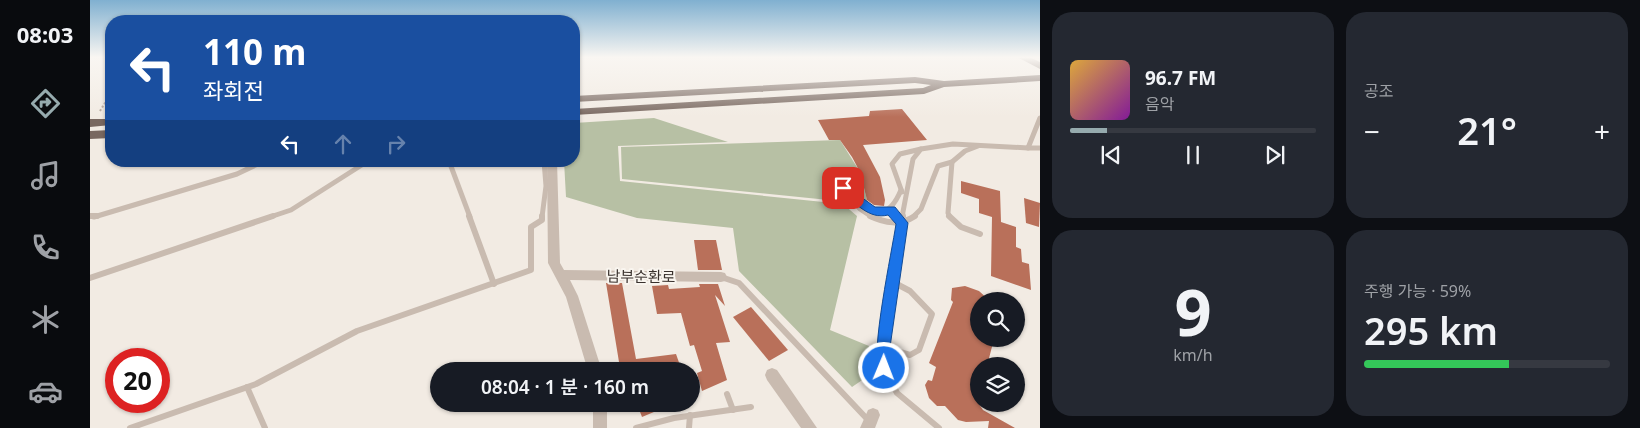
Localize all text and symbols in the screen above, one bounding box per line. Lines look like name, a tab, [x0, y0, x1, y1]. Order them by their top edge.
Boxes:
text: 08:03	[17, 19, 73, 49]
text: 110 m	[203, 28, 306, 75]
icon: left	[120, 35, 185, 100]
text: 96.7 FM	[1145, 65, 1216, 91]
text: 좌회전	[203, 75, 264, 105]
text: 공조	[1364, 80, 1393, 102]
icon: directions	[28, 86, 63, 121]
text: 음악	[1145, 93, 1174, 115]
text: 21°	[1457, 104, 1517, 156]
text: −	[1364, 112, 1380, 150]
text: +	[1594, 112, 1610, 150]
icon: left	[276, 130, 304, 158]
icon: ahead	[329, 130, 357, 158]
icon: right	[382, 130, 410, 158]
icon: previous	[1097, 141, 1125, 169]
icon: pause	[1179, 141, 1207, 169]
icon: next	[1261, 141, 1289, 169]
icon: music	[28, 158, 63, 193]
pin	[822, 167, 864, 209]
icon: arrive	[829, 174, 857, 202]
icon: phone	[28, 230, 63, 265]
street label: 남부순환로	[606, 265, 676, 287]
text: 9	[1174, 267, 1212, 355]
text: 주행 가능 · 59%	[1364, 280, 1471, 302]
map controls	[970, 292, 1025, 412]
button: search	[970, 292, 1025, 347]
icon: climate	[28, 302, 63, 337]
text: 295 km	[1364, 304, 1498, 356]
position arrow	[857, 341, 909, 393]
text: km/h	[1173, 344, 1213, 366]
speed limit sign: 20	[105, 348, 170, 413]
button: layers	[970, 357, 1025, 412]
icon: car	[28, 374, 63, 409]
text: 08:04 · 1 분 · 160 m	[481, 374, 649, 400]

